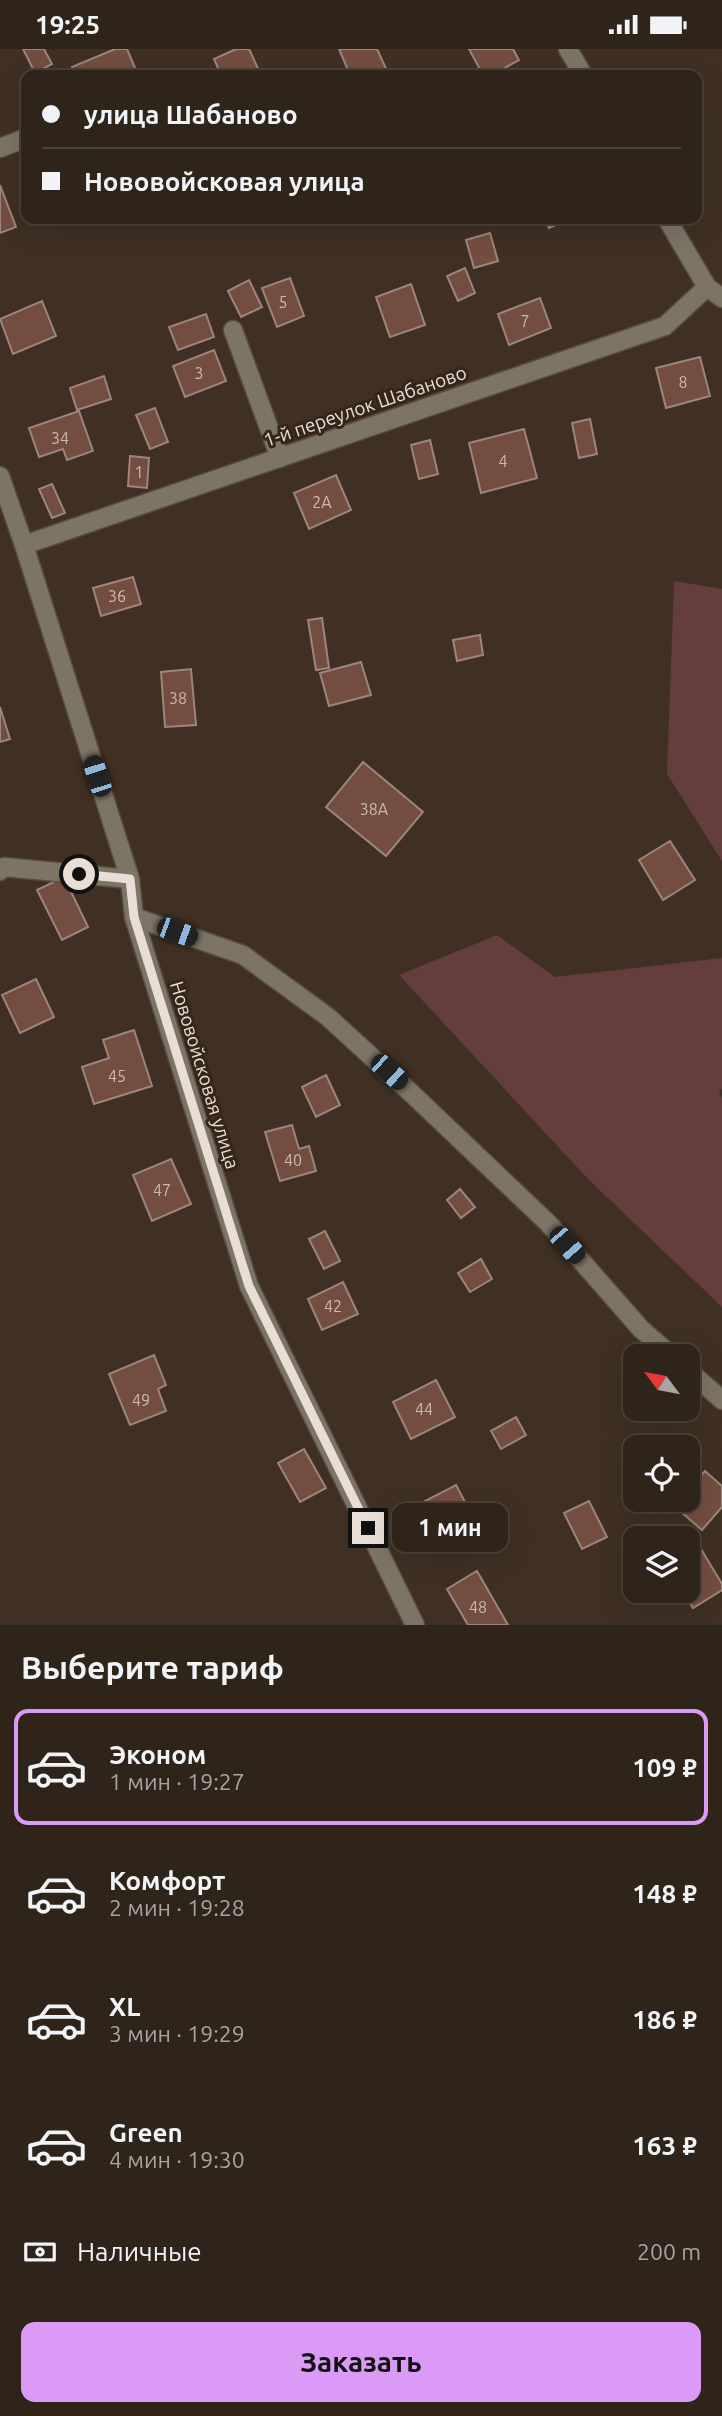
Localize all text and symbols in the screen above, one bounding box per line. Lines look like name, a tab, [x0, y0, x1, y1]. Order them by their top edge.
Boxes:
text: 19:25	[35, 10, 100, 39]
text: улица Шабаново	[84, 100, 298, 129]
text: Нововойсковая улица	[84, 167, 365, 196]
house number: 5	[278, 293, 288, 311]
house number: 7	[520, 312, 530, 330]
street label: 1-й переулок Шабаново	[261, 361, 469, 451]
house number: 3	[194, 364, 204, 382]
house number: 8	[678, 373, 688, 391]
house number: 34	[51, 429, 69, 447]
house number: 4	[498, 452, 508, 470]
house number: 1	[134, 463, 144, 481]
house number: 2А	[312, 493, 332, 511]
house number: 36	[108, 587, 126, 605]
house number: 38	[169, 689, 187, 707]
car	[81, 753, 114, 799]
house number: 38А	[360, 800, 389, 818]
route start	[63, 858, 95, 890]
car	[154, 915, 201, 949]
street label: Нововойсковая улица	[166, 979, 244, 1171]
car	[367, 1050, 412, 1094]
house number: 45	[108, 1067, 126, 1085]
house number: 40	[284, 1151, 302, 1169]
house number: 47	[153, 1181, 171, 1199]
car	[546, 1222, 589, 1268]
house number: 42	[324, 1297, 342, 1315]
north arrow	[623, 1344, 700, 1421]
map controls	[623, 1344, 700, 1603]
house number: 49	[132, 1391, 150, 1409]
house number: 44	[415, 1400, 433, 1418]
button: locate	[623, 1435, 700, 1512]
callout: 1 мин	[392, 1503, 508, 1553]
route end	[352, 1512, 384, 1544]
text: 1 мин	[418, 1515, 482, 1540]
button: layers	[623, 1526, 700, 1603]
house number: 48	[469, 1598, 487, 1616]
text: Выберите тариф	[21, 1649, 284, 1685]
icon: car	[25, 1736, 88, 1799]
text: Эконом	[109, 1740, 206, 1769]
text: 109 ₽	[632, 1753, 697, 1782]
text: 1 мин · 19:27	[109, 1769, 245, 1794]
icon: car	[25, 1862, 88, 1925]
text: Комфорт	[109, 1866, 225, 1895]
text: 148 ₽	[632, 1879, 697, 1908]
text: 2 мин · 19:28	[109, 1895, 245, 1920]
icon: car	[25, 1988, 88, 2051]
text: XL	[109, 1992, 140, 2021]
text: 186 ₽	[632, 2005, 697, 2034]
text: 3 мин · 19:29	[109, 2021, 245, 2046]
icon: car	[25, 2114, 88, 2177]
text: Green	[109, 2118, 183, 2147]
text: 163 ₽	[632, 2131, 697, 2160]
text: 4 мин · 19:30	[109, 2147, 245, 2172]
icon: cash	[21, 2233, 59, 2271]
text: Наличные	[77, 2237, 202, 2266]
text: 200 m	[637, 2239, 701, 2264]
button: Заказать	[21, 2322, 701, 2402]

